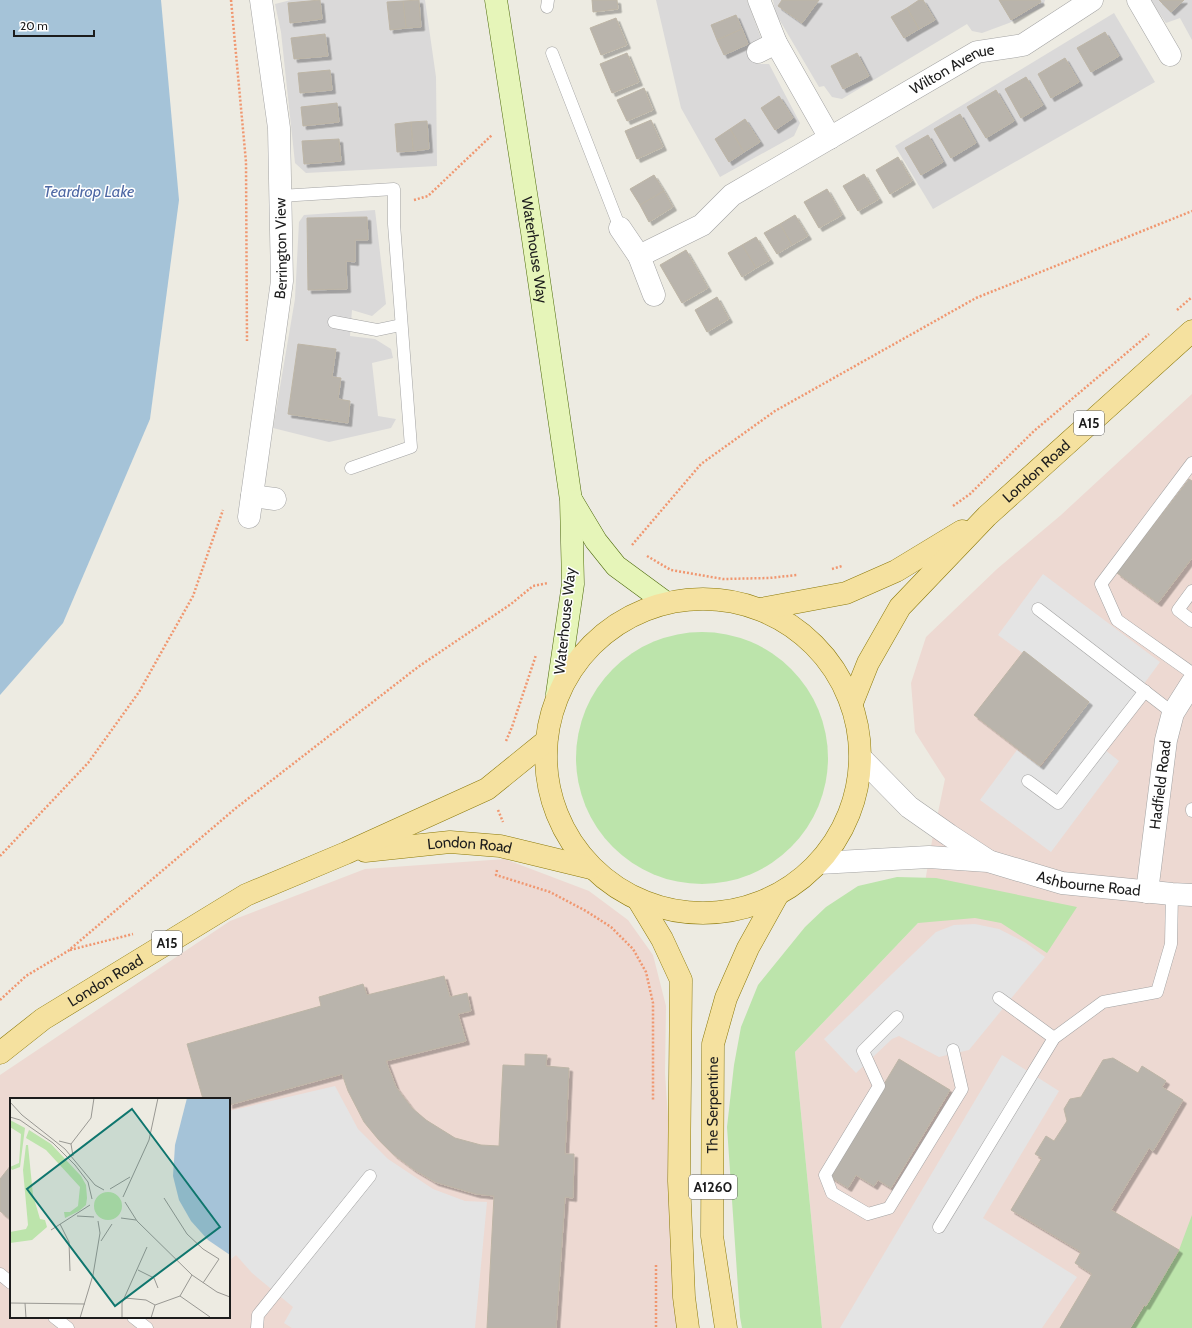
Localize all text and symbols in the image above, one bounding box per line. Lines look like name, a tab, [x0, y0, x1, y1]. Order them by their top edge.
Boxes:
scale bar	[14, 12, 94, 38]
text: 20 m	[20, 18, 48, 33]
street label: Wilton Avenue	[907, 40, 996, 98]
water label: Teardrop Lake	[44, 182, 134, 201]
street label: Waterhouse Way	[518, 195, 551, 305]
street label: Berrington View	[271, 197, 291, 300]
road number: A15	[1074, 411, 1104, 435]
street label: London Road	[999, 436, 1074, 507]
street label: Waterhouse Way	[550, 566, 580, 675]
street label: Hadfield Road	[1146, 739, 1175, 830]
street label: London Road	[426, 833, 514, 858]
street label: Ashbourne Road	[1035, 867, 1141, 900]
road number: A15	[152, 931, 182, 955]
street label: London Road	[65, 951, 146, 1011]
street label: The Serpentine	[703, 1056, 722, 1154]
inset map	[10, 1098, 230, 1318]
road number: A1260	[689, 1175, 737, 1199]

